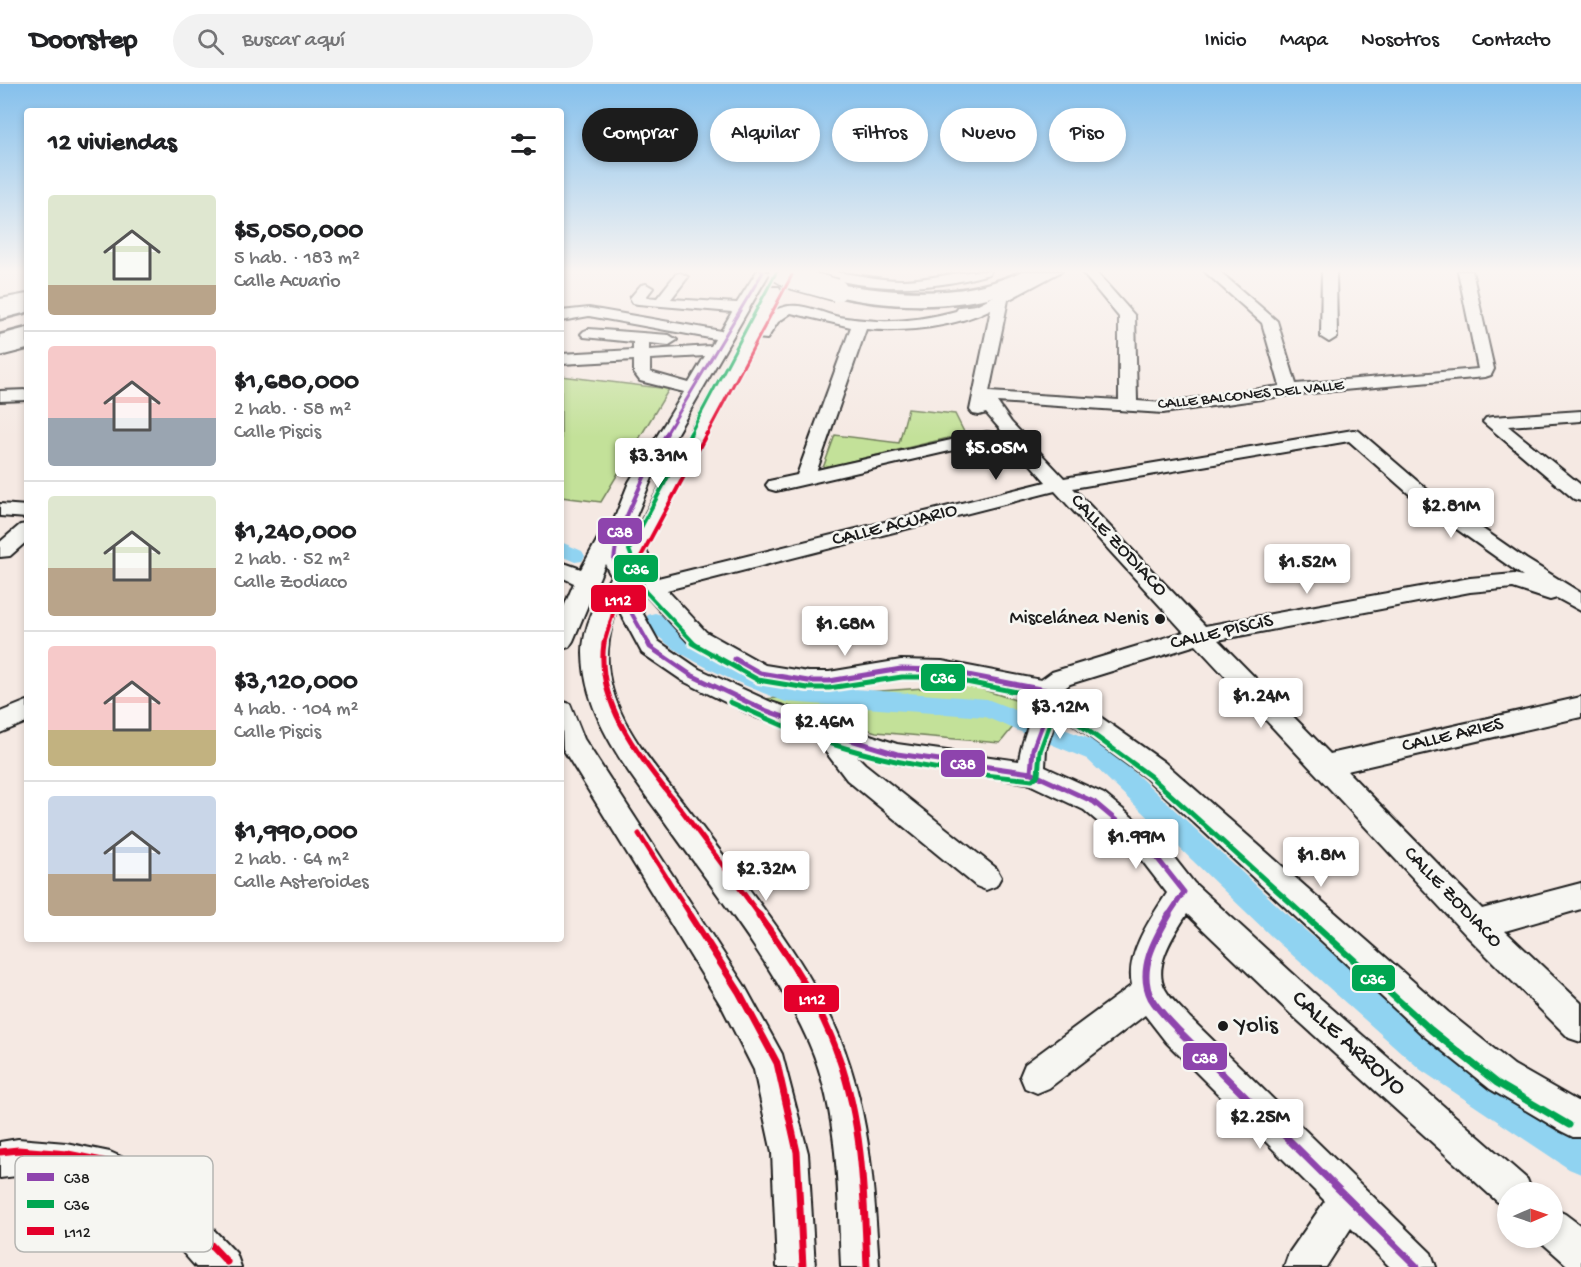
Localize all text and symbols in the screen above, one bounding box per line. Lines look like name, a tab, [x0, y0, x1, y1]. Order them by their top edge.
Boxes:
search box	[173, 14, 593, 68]
text: Doorstep	[30, 25, 137, 58]
icon: search	[194, 25, 227, 58]
text: Buscar aquí	[242, 28, 345, 54]
text: Inicio	[1205, 29, 1247, 54]
text: Mapa	[1280, 29, 1328, 54]
text: Nosotros	[1361, 29, 1439, 54]
text: Contacto	[1472, 29, 1551, 54]
chip: Comprar	[582, 108, 698, 162]
chip: Alquilar	[710, 108, 820, 162]
chip: Filtros	[832, 108, 928, 162]
chip: Nuevo	[940, 108, 1037, 162]
chip: Piso	[1049, 108, 1126, 162]
icon: filters	[507, 128, 540, 161]
text: 12 viviendas	[48, 129, 177, 160]
text: $5,050,000	[234, 217, 363, 248]
icon: home	[96, 219, 168, 291]
text: 5 hab. · 183 m²	[234, 248, 360, 271]
text: Calle Acuario	[234, 271, 341, 294]
text: $1,680,000	[234, 368, 359, 399]
icon: home	[96, 370, 168, 442]
street label: CALLE BALCONES DEL VALLE	[1157, 377, 1346, 415]
text: 2 hab. · 58 m²	[234, 399, 351, 422]
text: Calle Piscis	[234, 422, 321, 445]
pin: $5.05M	[947, 430, 1045, 481]
pin: $3.31M	[609, 438, 707, 489]
text: $5.05M	[965, 438, 1027, 461]
text: $3.31M	[629, 446, 687, 469]
pin: $2.81M	[1402, 488, 1500, 539]
street label: CALLE ZODIACO	[1065, 490, 1171, 602]
text: $2.81M	[1422, 496, 1480, 519]
street label: CALLE ACUARIO	[830, 499, 960, 553]
line badge: C38	[597, 517, 643, 545]
text: $1,240,000	[234, 518, 357, 549]
icon: home	[96, 520, 168, 592]
text: C38	[606, 525, 633, 544]
pin: $1.52M	[1258, 544, 1356, 595]
text: 2 hab. · 52 m²	[234, 549, 350, 572]
text: $1.52M	[1278, 552, 1336, 575]
line badge: C36	[613, 554, 659, 583]
text: C36	[622, 562, 649, 581]
text: Calle Zodiaco	[234, 572, 347, 595]
line badge: L112	[590, 584, 647, 613]
text: L112	[605, 593, 631, 612]
pin: $1.68M	[796, 606, 894, 657]
place label: Miscelánea Nenis	[1010, 608, 1149, 631]
street label: CALLE PISCIS	[1168, 610, 1276, 656]
marker: Miscelánea Nenis	[1153, 612, 1167, 626]
text: $1.68M	[816, 614, 874, 637]
line badge: C36	[920, 663, 966, 692]
text: $3,120,000	[234, 668, 358, 699]
icon: home	[96, 670, 168, 742]
text: C36	[929, 671, 956, 690]
pin: $1.24M	[1212, 678, 1310, 729]
text: $1.24M	[1233, 686, 1289, 709]
pin: $3.12M	[1011, 689, 1109, 740]
text: $3.12M	[1031, 697, 1089, 720]
text: 4 hab. · 104 m²	[234, 699, 358, 722]
pin: $2.46M	[775, 704, 873, 755]
text: $2.46M	[795, 712, 853, 735]
street label: CALLE ARIES	[1400, 713, 1507, 759]
text: Calle Piscis	[234, 722, 321, 745]
line badge: C38	[940, 749, 986, 778]
text: C38	[949, 757, 976, 776]
text: $1,990,000	[234, 818, 358, 849]
pin: $1.99M	[1087, 819, 1185, 870]
icon: home	[96, 820, 168, 892]
text: $1.99M	[1107, 827, 1165, 850]
pin: $1.8M	[1279, 837, 1363, 888]
street label: CALLE ZODIACO	[1398, 843, 1506, 953]
text: $1.8M	[1297, 845, 1345, 868]
text: 2 hab. · 64 m²	[234, 849, 349, 872]
pin: $2.32M	[717, 851, 815, 902]
text: $2.32M	[736, 859, 796, 882]
text: Calle Asteroides	[234, 872, 369, 895]
line badge: C36	[1351, 964, 1396, 992]
text: C36	[1359, 972, 1386, 991]
line badge: L112	[783, 984, 840, 1013]
street label: CALLE ARROYO	[1285, 985, 1411, 1103]
text: L112	[799, 992, 825, 1011]
place label: Yolis	[1233, 1012, 1279, 1041]
marker: Yolis	[1216, 1019, 1230, 1033]
line badge: C38	[1182, 1042, 1228, 1071]
text: C38	[1191, 1051, 1218, 1070]
pin: $2.25M	[1211, 1099, 1309, 1150]
text: $2.25M	[1230, 1107, 1290, 1130]
legend	[15, 1156, 213, 1252]
text: C38	[64, 1171, 90, 1190]
north arrow	[1497, 1182, 1563, 1248]
map controls	[1497, 1182, 1563, 1248]
text: C36	[64, 1198, 90, 1217]
text: L112	[64, 1225, 91, 1244]

